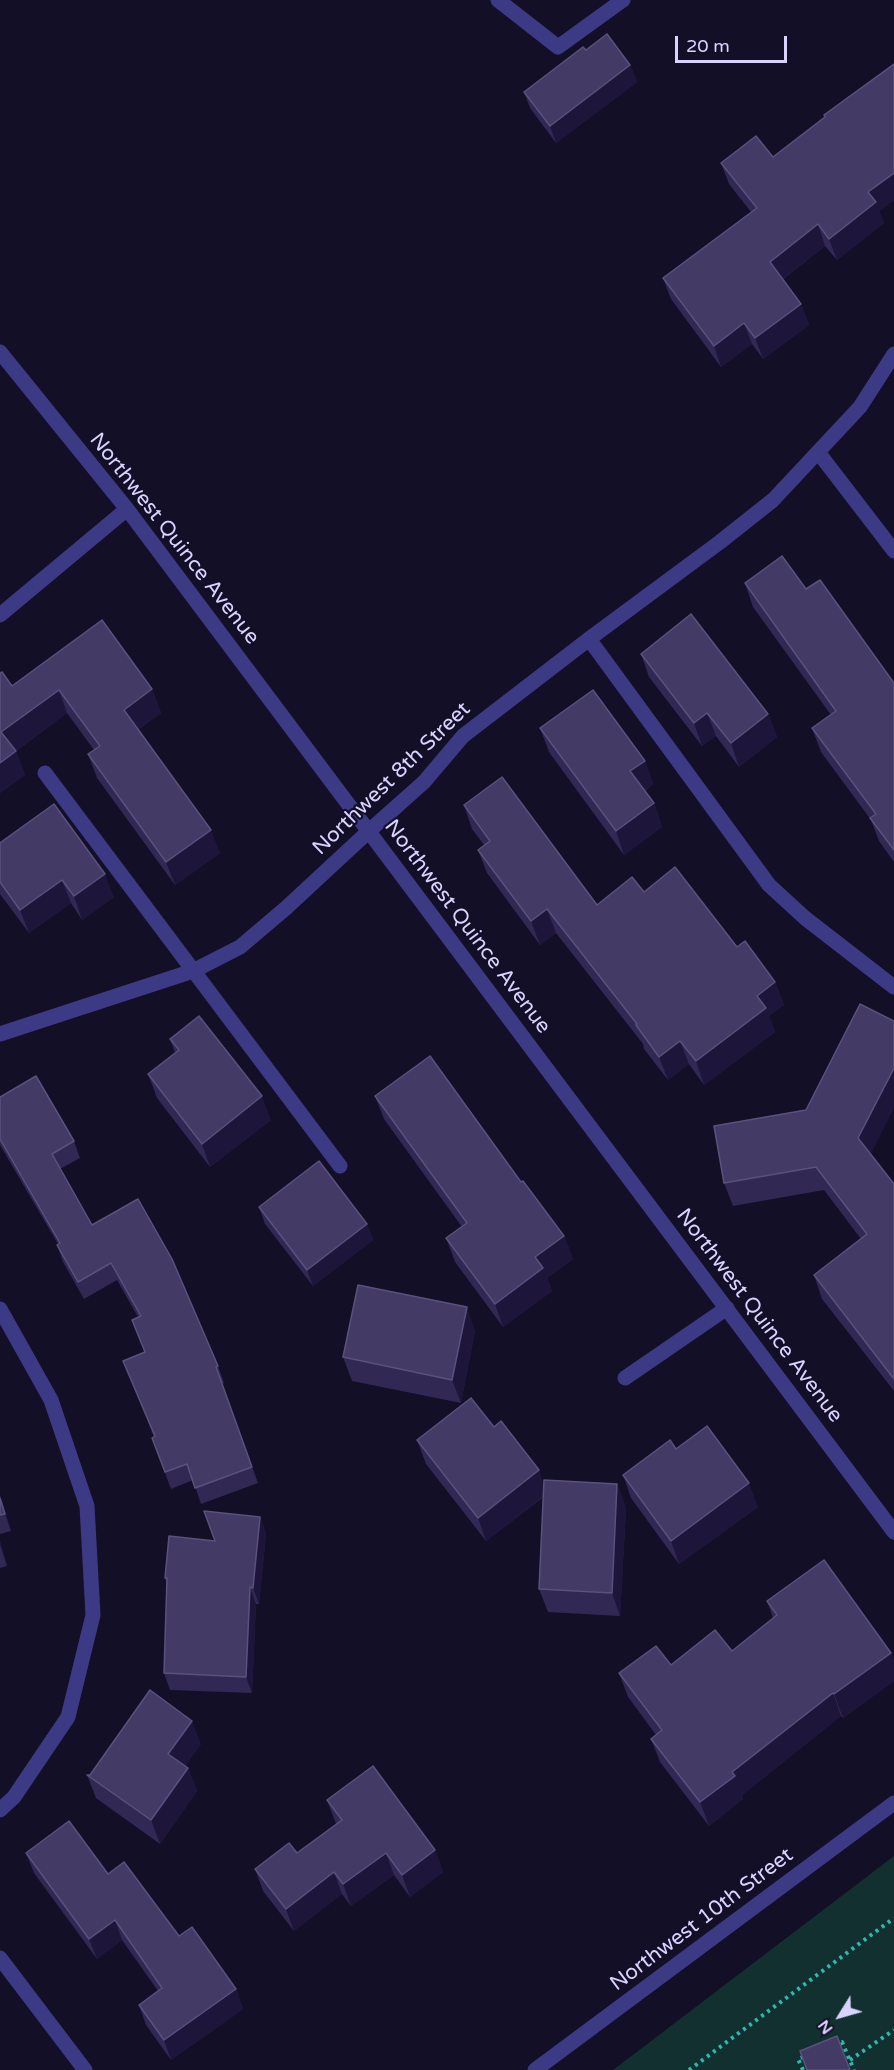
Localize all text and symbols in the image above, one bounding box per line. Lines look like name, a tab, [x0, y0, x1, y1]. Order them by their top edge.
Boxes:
scale bar	[678, 24, 790, 62]
text: 20 m	[686, 35, 730, 57]
street label: Northwest Quince Avenue	[84, 428, 264, 650]
street label: Northwest 8th Street	[308, 697, 476, 861]
street label: Northwest Quince Avenue	[378, 815, 556, 1039]
street label: Northwest Quince Avenue	[670, 1204, 848, 1428]
street label: Northwest 10th Street	[606, 1843, 798, 1997]
north arrow	[810, 1986, 870, 2046]
text: N	[814, 2016, 837, 2038]

